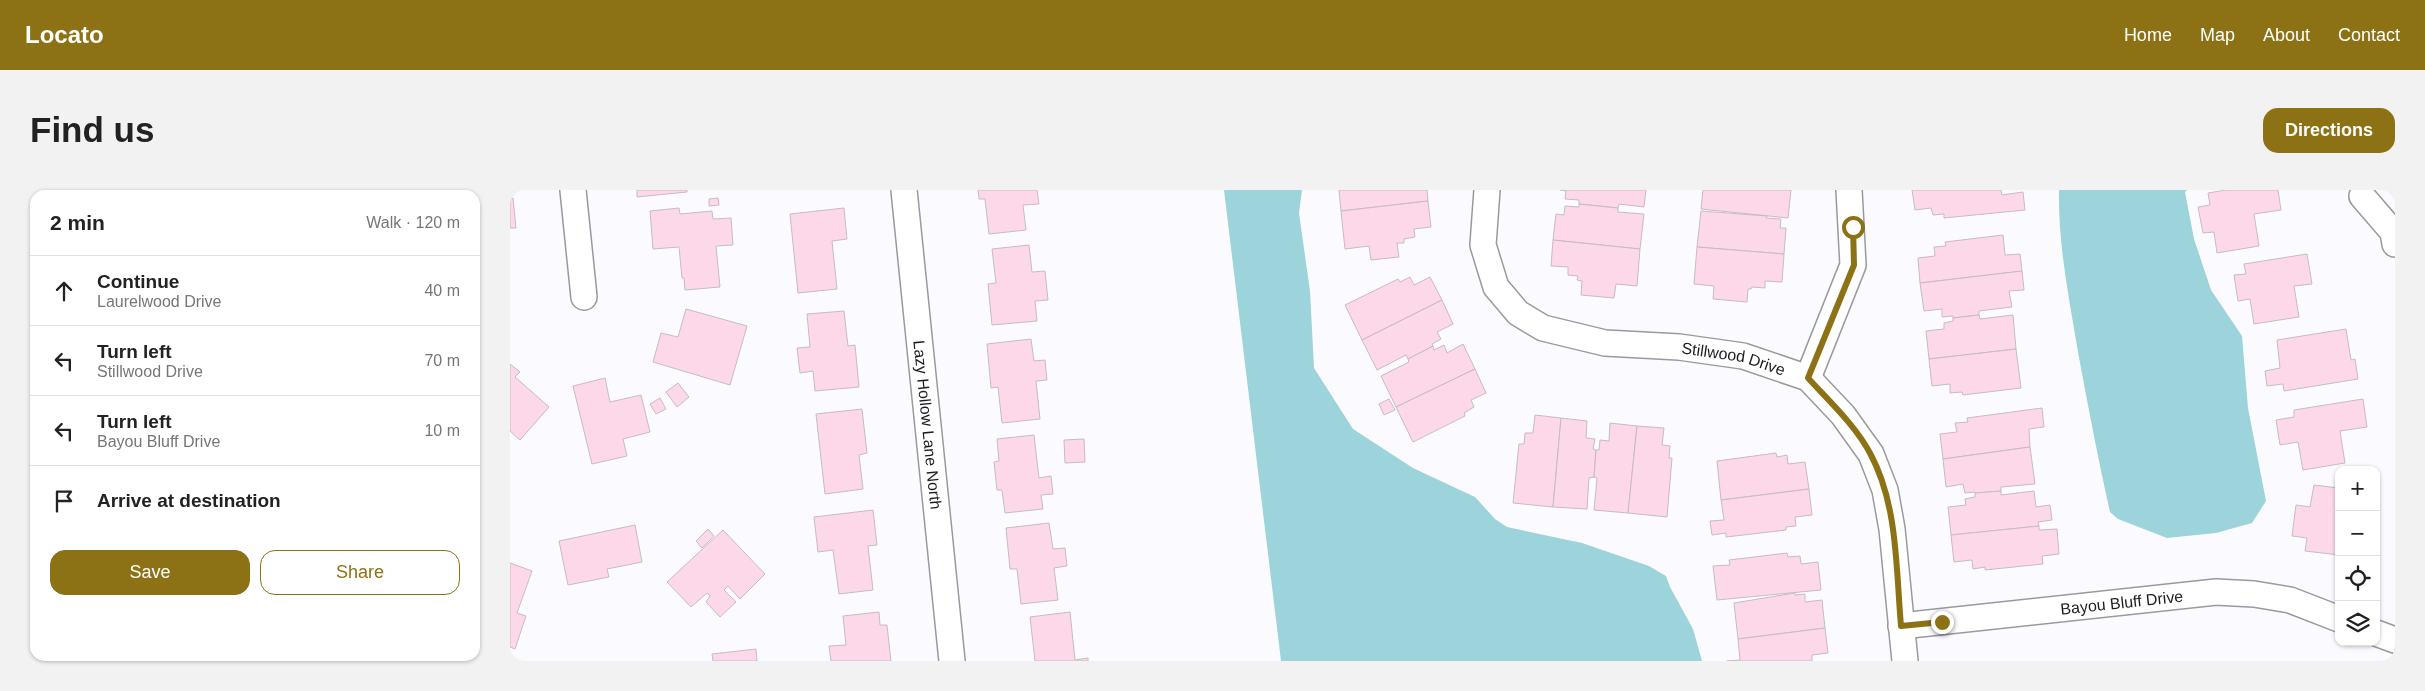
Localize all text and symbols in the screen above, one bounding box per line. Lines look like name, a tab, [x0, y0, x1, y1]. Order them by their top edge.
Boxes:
text: Locato	[25, 21, 104, 48]
text: Home	[2124, 25, 2172, 45]
text: Map	[2200, 25, 2235, 45]
text: About	[2263, 25, 2310, 45]
text: Contact	[2338, 25, 2400, 45]
button: Directions	[2263, 108, 2395, 153]
text: Find us	[30, 110, 154, 149]
text: 2 min	[50, 211, 105, 234]
text: Walk · 120 m	[366, 214, 460, 231]
route start	[1842, 216, 1865, 239]
text: Continue	[97, 271, 179, 292]
icon: ahead	[50, 277, 78, 305]
text: 40 m	[424, 282, 460, 299]
text: Laurelwood Drive	[97, 293, 222, 310]
street label: Lazy Hollow Lane North	[911, 339, 945, 510]
street label: Stillwood Drive	[1681, 339, 1788, 378]
text: Turn left	[97, 341, 172, 362]
icon: left	[50, 347, 78, 375]
text: 70 m	[424, 352, 460, 369]
text: Stillwood Drive	[97, 363, 203, 380]
text: Turn left	[97, 411, 172, 432]
icon: left	[50, 417, 78, 445]
text: 10 m	[424, 422, 460, 439]
text: Bayou Bluff Drive	[97, 433, 220, 450]
map controls	[2335, 466, 2380, 646]
button: +	[2335, 466, 2380, 511]
icon: arrive	[50, 487, 78, 515]
text: Arrive at destination	[97, 490, 281, 511]
button: −	[2335, 511, 2380, 556]
button: Save	[50, 550, 250, 595]
button: Share	[260, 550, 460, 595]
button: locate	[2335, 556, 2380, 601]
street label: Bayou Bluff Drive	[2059, 587, 2184, 617]
button: layers	[2335, 601, 2380, 646]
route end	[1931, 611, 1954, 634]

